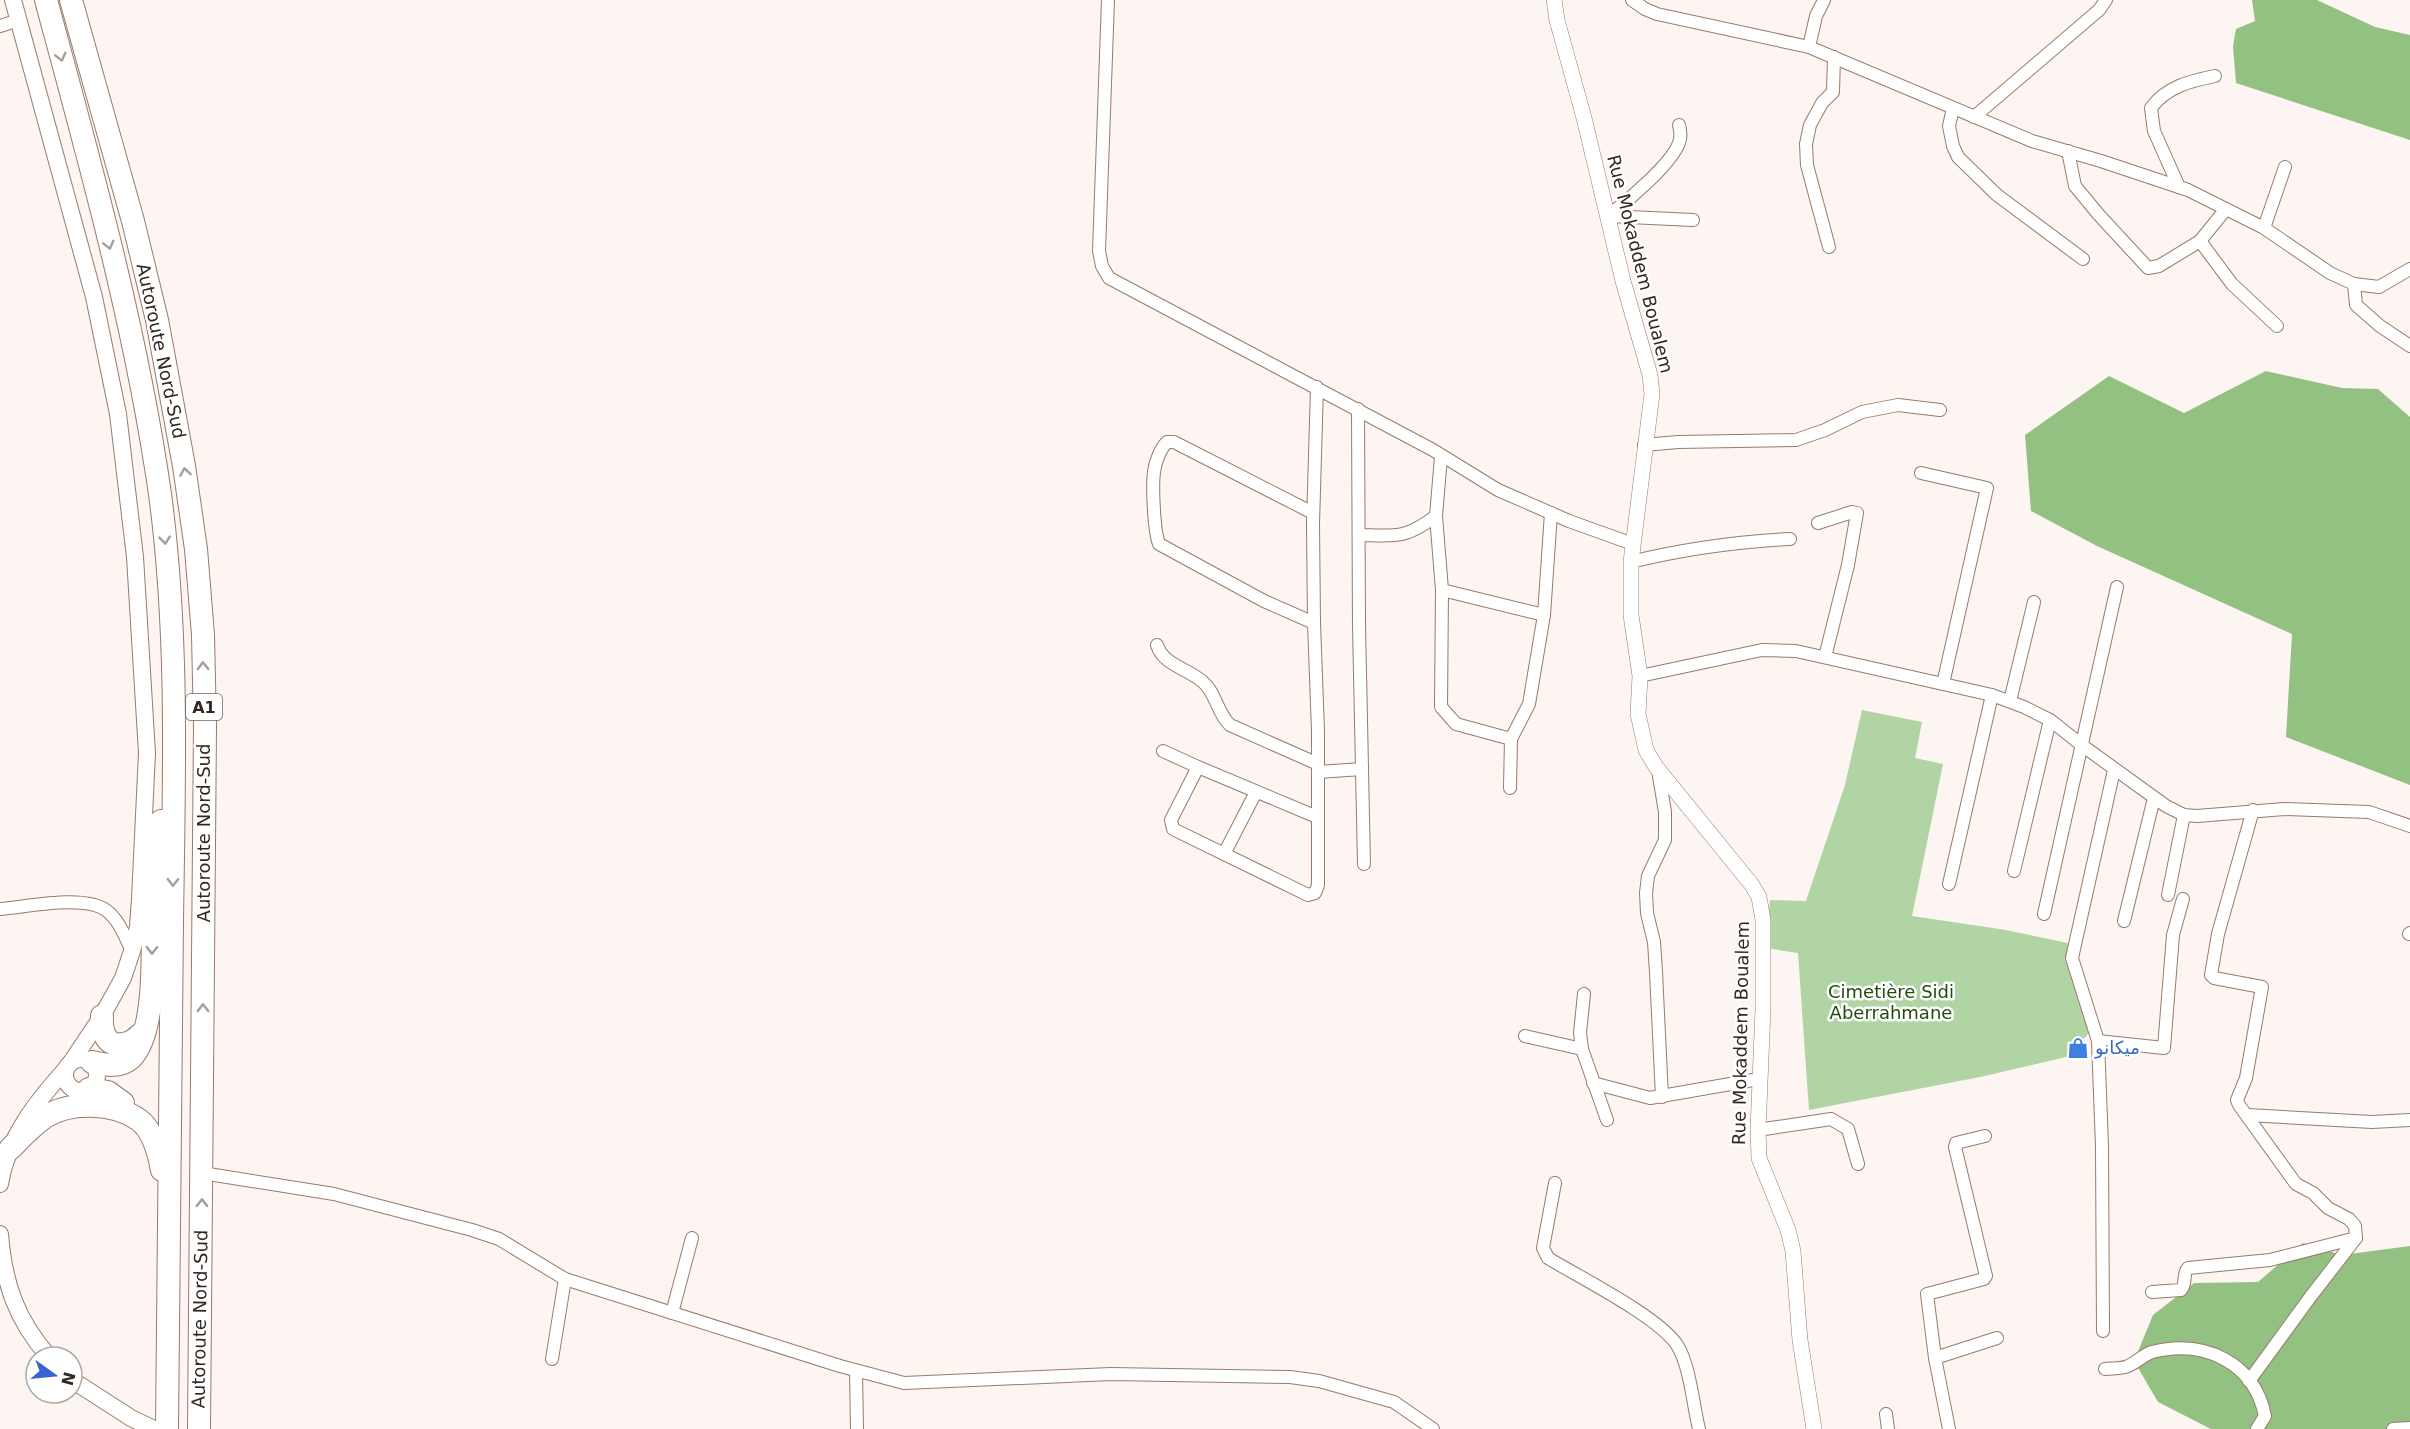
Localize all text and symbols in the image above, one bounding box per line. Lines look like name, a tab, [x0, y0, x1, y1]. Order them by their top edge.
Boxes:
one-way arrow	[53, 51, 66, 61]
street label: Rue Mokaddem Boualem	[1603, 153, 1678, 375]
one-way arrow	[102, 240, 115, 250]
street label: Autoroute Nord-Sud	[133, 261, 190, 441]
one-way arrow	[180, 467, 192, 476]
one-way arrow	[158, 535, 170, 544]
one-way arrow	[197, 661, 210, 670]
road number: A1	[186, 694, 222, 720]
street label: Autoroute Nord-Sud	[193, 744, 214, 922]
one-way arrow	[167, 877, 179, 886]
street label: Rue Mokaddem Boualem	[1728, 921, 1753, 1145]
one-way arrow	[146, 945, 158, 954]
park label: Cimetière Sidi Aberrahmane	[1828, 981, 1954, 1023]
one-way arrow	[197, 1003, 209, 1012]
shop icon: ميكانو	[2066, 1036, 2090, 1060]
place label: ميكانو	[2094, 1037, 2140, 1059]
one-way arrow	[196, 1198, 208, 1207]
street label: Autoroute Nord-Sud	[187, 1229, 212, 1409]
north arrow	[24, 1345, 84, 1405]
text: N	[57, 1370, 79, 1388]

